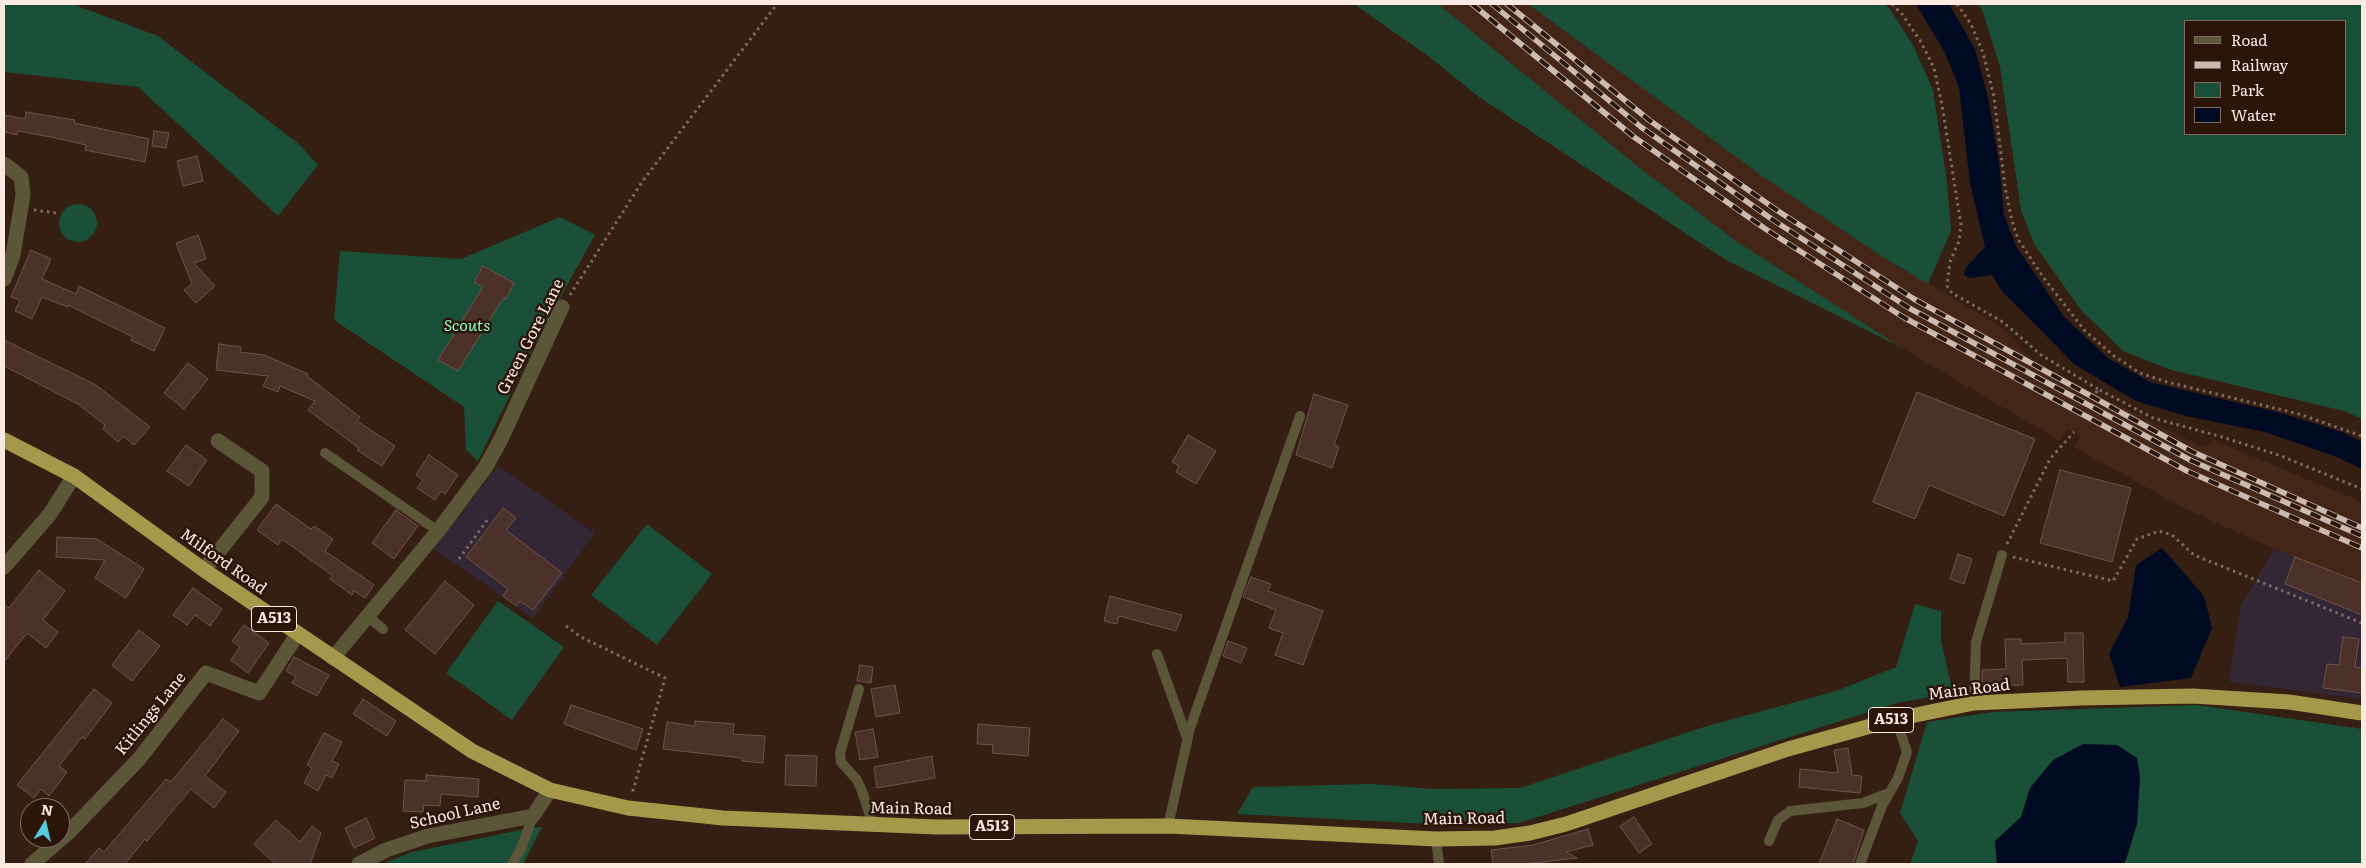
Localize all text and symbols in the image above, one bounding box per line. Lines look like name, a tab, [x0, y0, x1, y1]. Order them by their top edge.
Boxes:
legend	[2184, 20, 2346, 135]
text: Road	[2231, 28, 2267, 51]
text: Railway	[2231, 53, 2288, 76]
text: Park	[2231, 78, 2264, 101]
text: Water	[2231, 103, 2276, 126]
street label: Green Gore Lane	[494, 276, 568, 398]
park label: Scouts	[444, 316, 490, 336]
street label: Milford Road	[176, 525, 270, 599]
road number: A513	[252, 606, 296, 632]
street label: Kitlings Lane	[112, 669, 190, 759]
street label: Main Road	[1927, 675, 2011, 705]
road number: A513	[1868, 708, 1914, 732]
street label: School Lane	[408, 794, 502, 834]
north arrow	[20, 798, 70, 848]
text: N	[40, 798, 55, 820]
street label: Main Road	[870, 799, 952, 819]
street label: Main Road	[1423, 809, 1505, 829]
road number: A513	[970, 814, 1014, 840]

